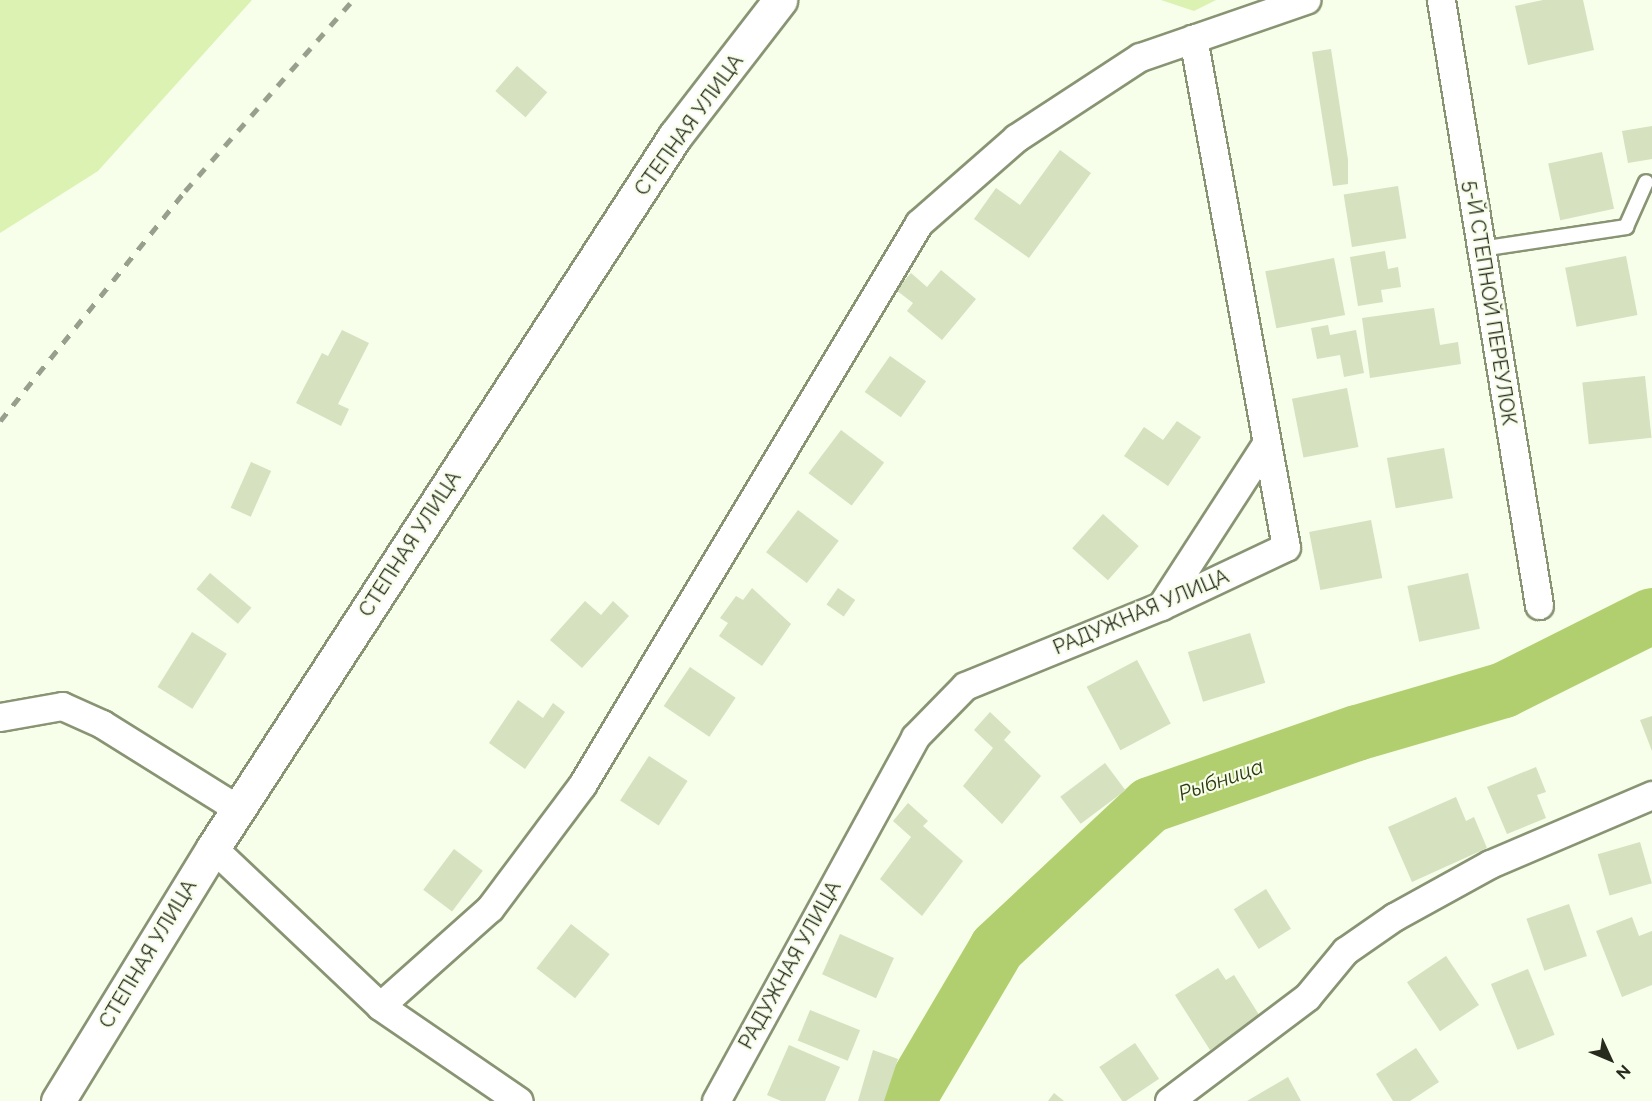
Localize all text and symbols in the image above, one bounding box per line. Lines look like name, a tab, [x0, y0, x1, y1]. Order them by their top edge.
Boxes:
street label: СТЕПНАЯ УЛИЦА	[630, 50, 748, 200]
street label: 5-Й СТЕПНОЙ ПЕРЕУЛОК	[1459, 179, 1521, 427]
street label: СТЕПНАЯ УЛИЦА	[354, 467, 466, 621]
street label: РАДУЖНАЯ УЛИЦА	[1050, 564, 1232, 660]
water label: Рыбница	[1175, 754, 1267, 806]
street label: СТЕПНАЯ УЛИЦА	[94, 876, 202, 1032]
street label: РАДУЖНАЯ УЛИЦА	[734, 877, 846, 1053]
north arrow	[1580, 1029, 1640, 1089]
text: N	[1612, 1061, 1634, 1083]

